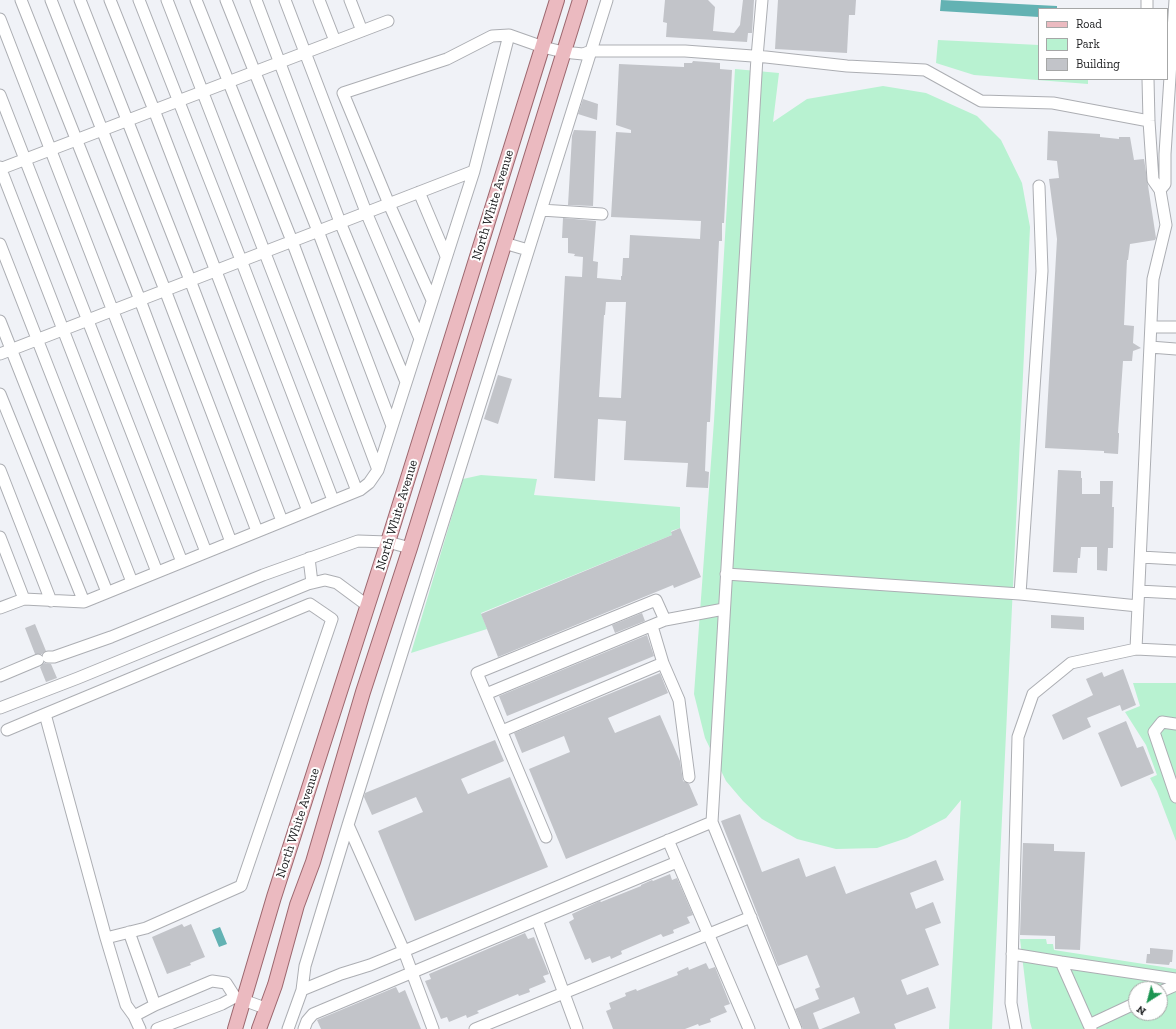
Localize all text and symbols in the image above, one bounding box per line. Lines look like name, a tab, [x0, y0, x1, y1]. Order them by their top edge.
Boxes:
legend	[1038, 8, 1168, 80]
text: Road	[1076, 17, 1102, 31]
text: Park	[1076, 37, 1100, 51]
text: Building	[1076, 57, 1120, 71]
street label: North White Avenue	[469, 148, 517, 262]
street label: North White Avenue	[373, 458, 421, 572]
street label: North White Avenue	[273, 766, 323, 880]
north arrow	[1128, 981, 1168, 1021]
text: N	[1134, 1003, 1148, 1018]

